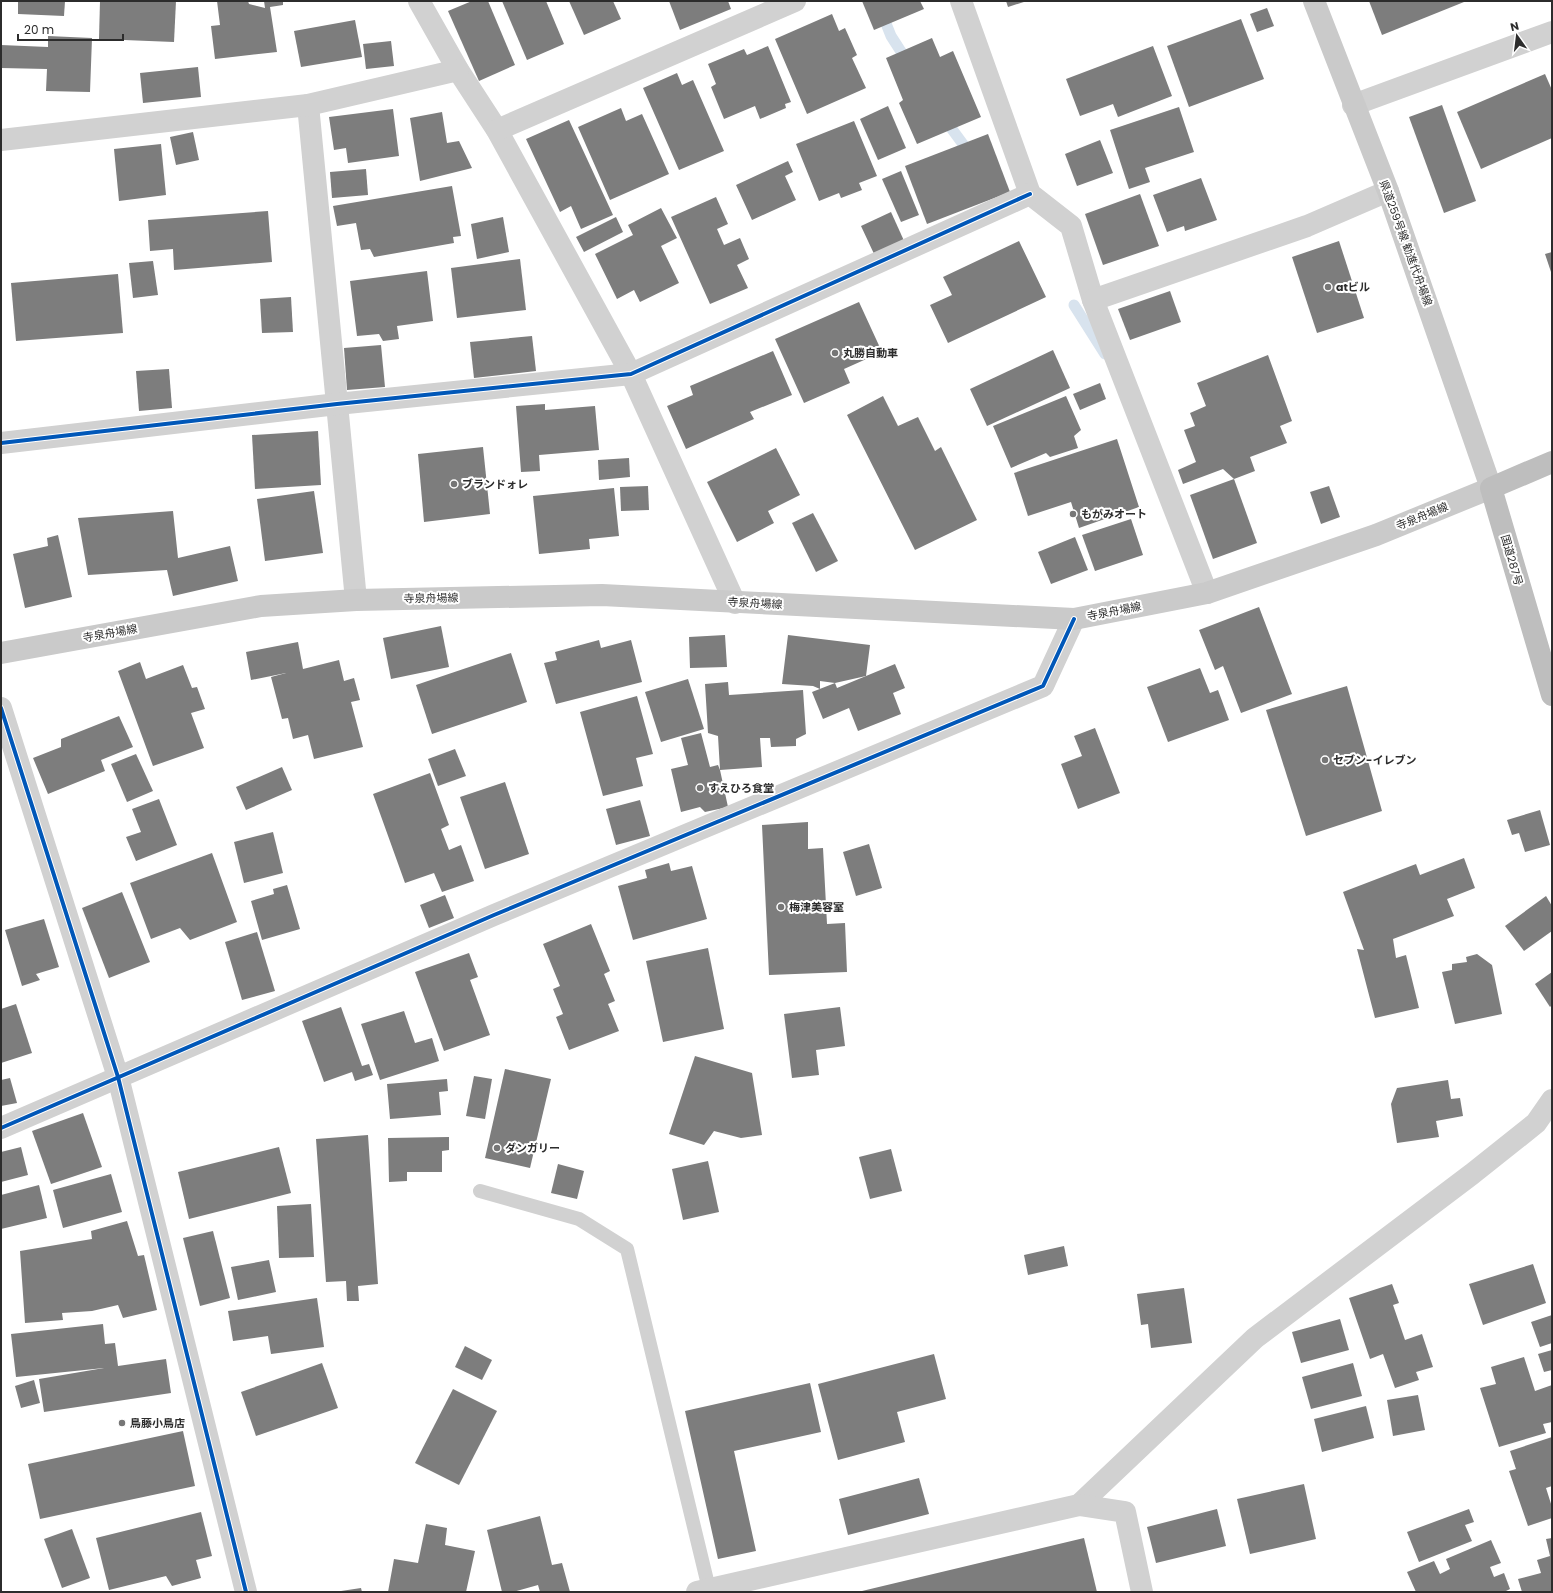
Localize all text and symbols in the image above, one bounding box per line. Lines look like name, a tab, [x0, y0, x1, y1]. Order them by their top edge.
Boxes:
scale bar	[18, 16, 123, 42]
north arrow	[1497, 16, 1537, 56]
text: N	[1509, 18, 1521, 35]
text: 20 m	[24, 21, 54, 38]
street label: 県道259号線 勧進代舟場線	[1376, 178, 1436, 308]
place label: atビル	[1336, 279, 1370, 295]
marker: atビル	[1323, 282, 1333, 292]
place label: 丸勝自動車	[843, 345, 898, 361]
marker: 丸勝自動車	[830, 348, 840, 358]
place label: ブランドォレ	[462, 476, 528, 492]
marker: ブランドォレ	[449, 479, 459, 489]
street label: 寺泉舟場線	[1394, 498, 1450, 534]
place label: もがみオート	[1081, 506, 1147, 522]
marker: もがみオート	[1068, 509, 1078, 519]
street label: 国道287号	[1497, 533, 1527, 587]
street label: 寺泉舟場線	[403, 590, 459, 606]
street label: 寺泉舟場線	[727, 594, 783, 612]
street label: 寺泉舟場線	[1085, 598, 1143, 624]
street label: 寺泉舟場線	[82, 620, 138, 646]
place label: セブン-イレブン	[1333, 752, 1416, 768]
marker: セブン-イレブン	[1320, 755, 1330, 765]
place label: すえひろ食堂	[708, 780, 774, 796]
marker: すえひろ食堂	[695, 783, 705, 793]
place label: 梅津美容室	[789, 899, 844, 915]
marker: 梅津美容室	[776, 902, 786, 912]
place label: ダンガリー	[505, 1140, 560, 1156]
marker: ダンガリー	[492, 1143, 502, 1153]
place label: 鳥藤小鳥店	[130, 1415, 185, 1431]
marker: 鳥藤小鳥店	[117, 1418, 127, 1428]

